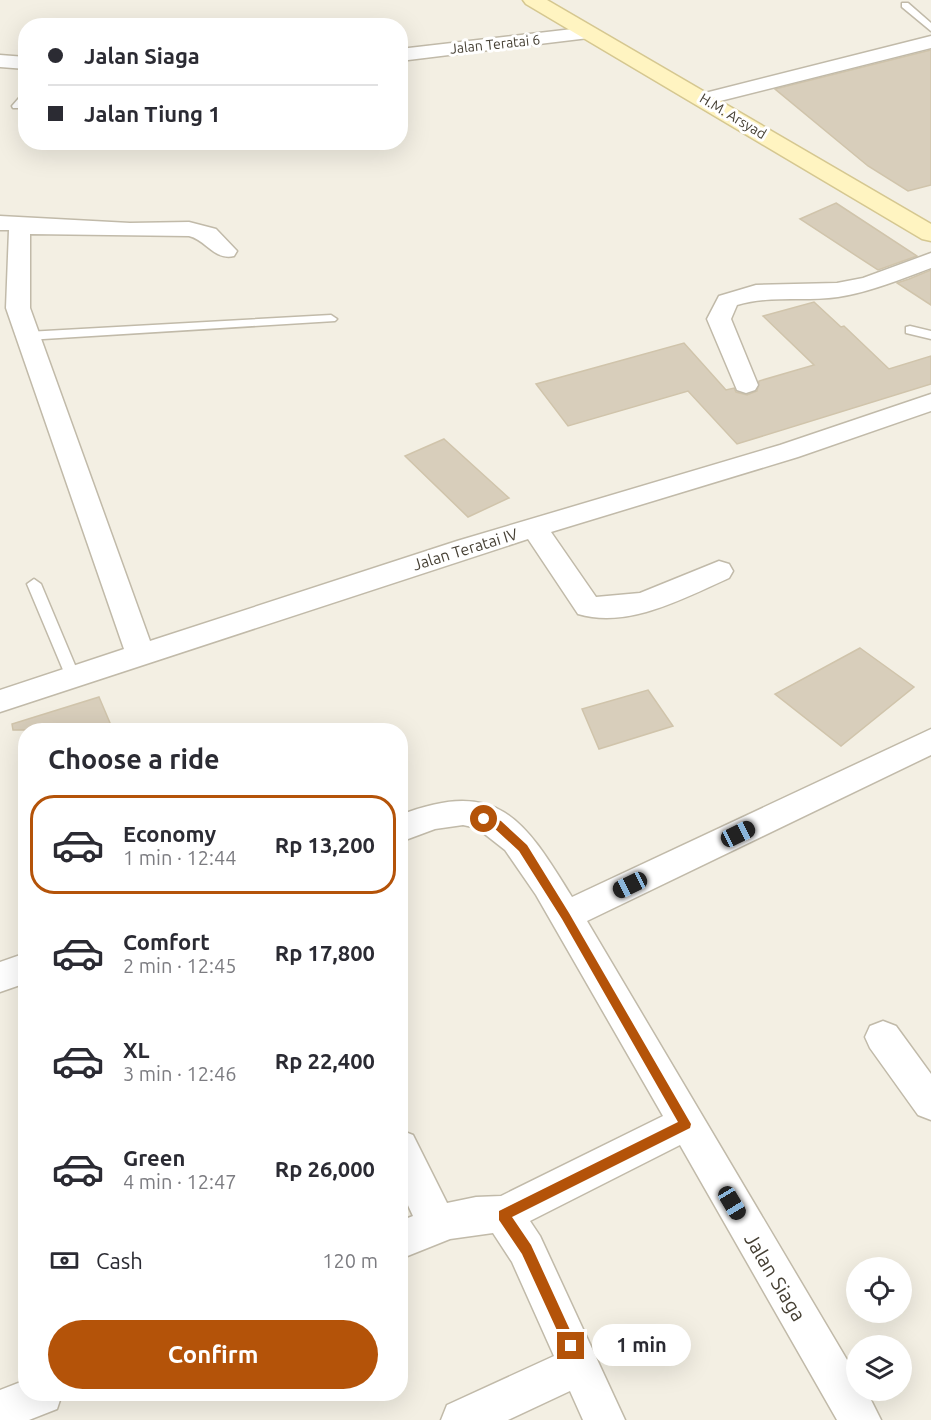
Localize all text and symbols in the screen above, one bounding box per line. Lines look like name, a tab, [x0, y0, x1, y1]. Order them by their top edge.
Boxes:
street label: Jalan Teratai 6	[449, 31, 541, 57]
text: Jalan Siaga	[84, 43, 200, 68]
street label: H.M. Arsyad	[697, 90, 769, 142]
text: Jalan Tiung 1	[84, 101, 221, 126]
street label: Jalan Teratai IV	[410, 524, 520, 574]
text: Choose a ride	[48, 744, 220, 774]
route start	[470, 805, 497, 832]
icon: car	[51, 818, 105, 872]
car	[718, 818, 758, 850]
text: Economy	[123, 821, 216, 846]
text: Rp 13,200	[275, 832, 375, 857]
text: 1 min · 12:44	[123, 846, 237, 869]
car	[610, 869, 650, 901]
icon: car	[51, 926, 105, 980]
text: Comfort	[123, 929, 210, 954]
text: Rp 17,800	[275, 940, 375, 965]
text: 2 min · 12:45	[123, 954, 237, 977]
icon: car	[51, 1034, 105, 1088]
text: XL	[123, 1037, 150, 1062]
text: Rp 22,400	[275, 1048, 375, 1073]
text: 3 min · 12:46	[123, 1062, 237, 1085]
icon: car	[51, 1142, 105, 1196]
text: Green	[123, 1145, 185, 1170]
text: Rp 26,000	[275, 1156, 375, 1181]
text: 4 min · 12:47	[123, 1170, 237, 1193]
car	[715, 1183, 749, 1223]
street label: Jalan Siaga	[740, 1228, 811, 1325]
icon: cash	[48, 1244, 81, 1277]
text: Cash	[96, 1248, 143, 1273]
text: 120 m	[322, 1249, 378, 1272]
map controls	[846, 1257, 912, 1401]
button: locate	[846, 1257, 912, 1323]
button: Confirm	[48, 1320, 378, 1389]
callout: 1 min	[592, 1325, 691, 1367]
route end	[557, 1332, 584, 1359]
text: 1 min	[616, 1333, 667, 1356]
button: layers	[846, 1335, 912, 1401]

